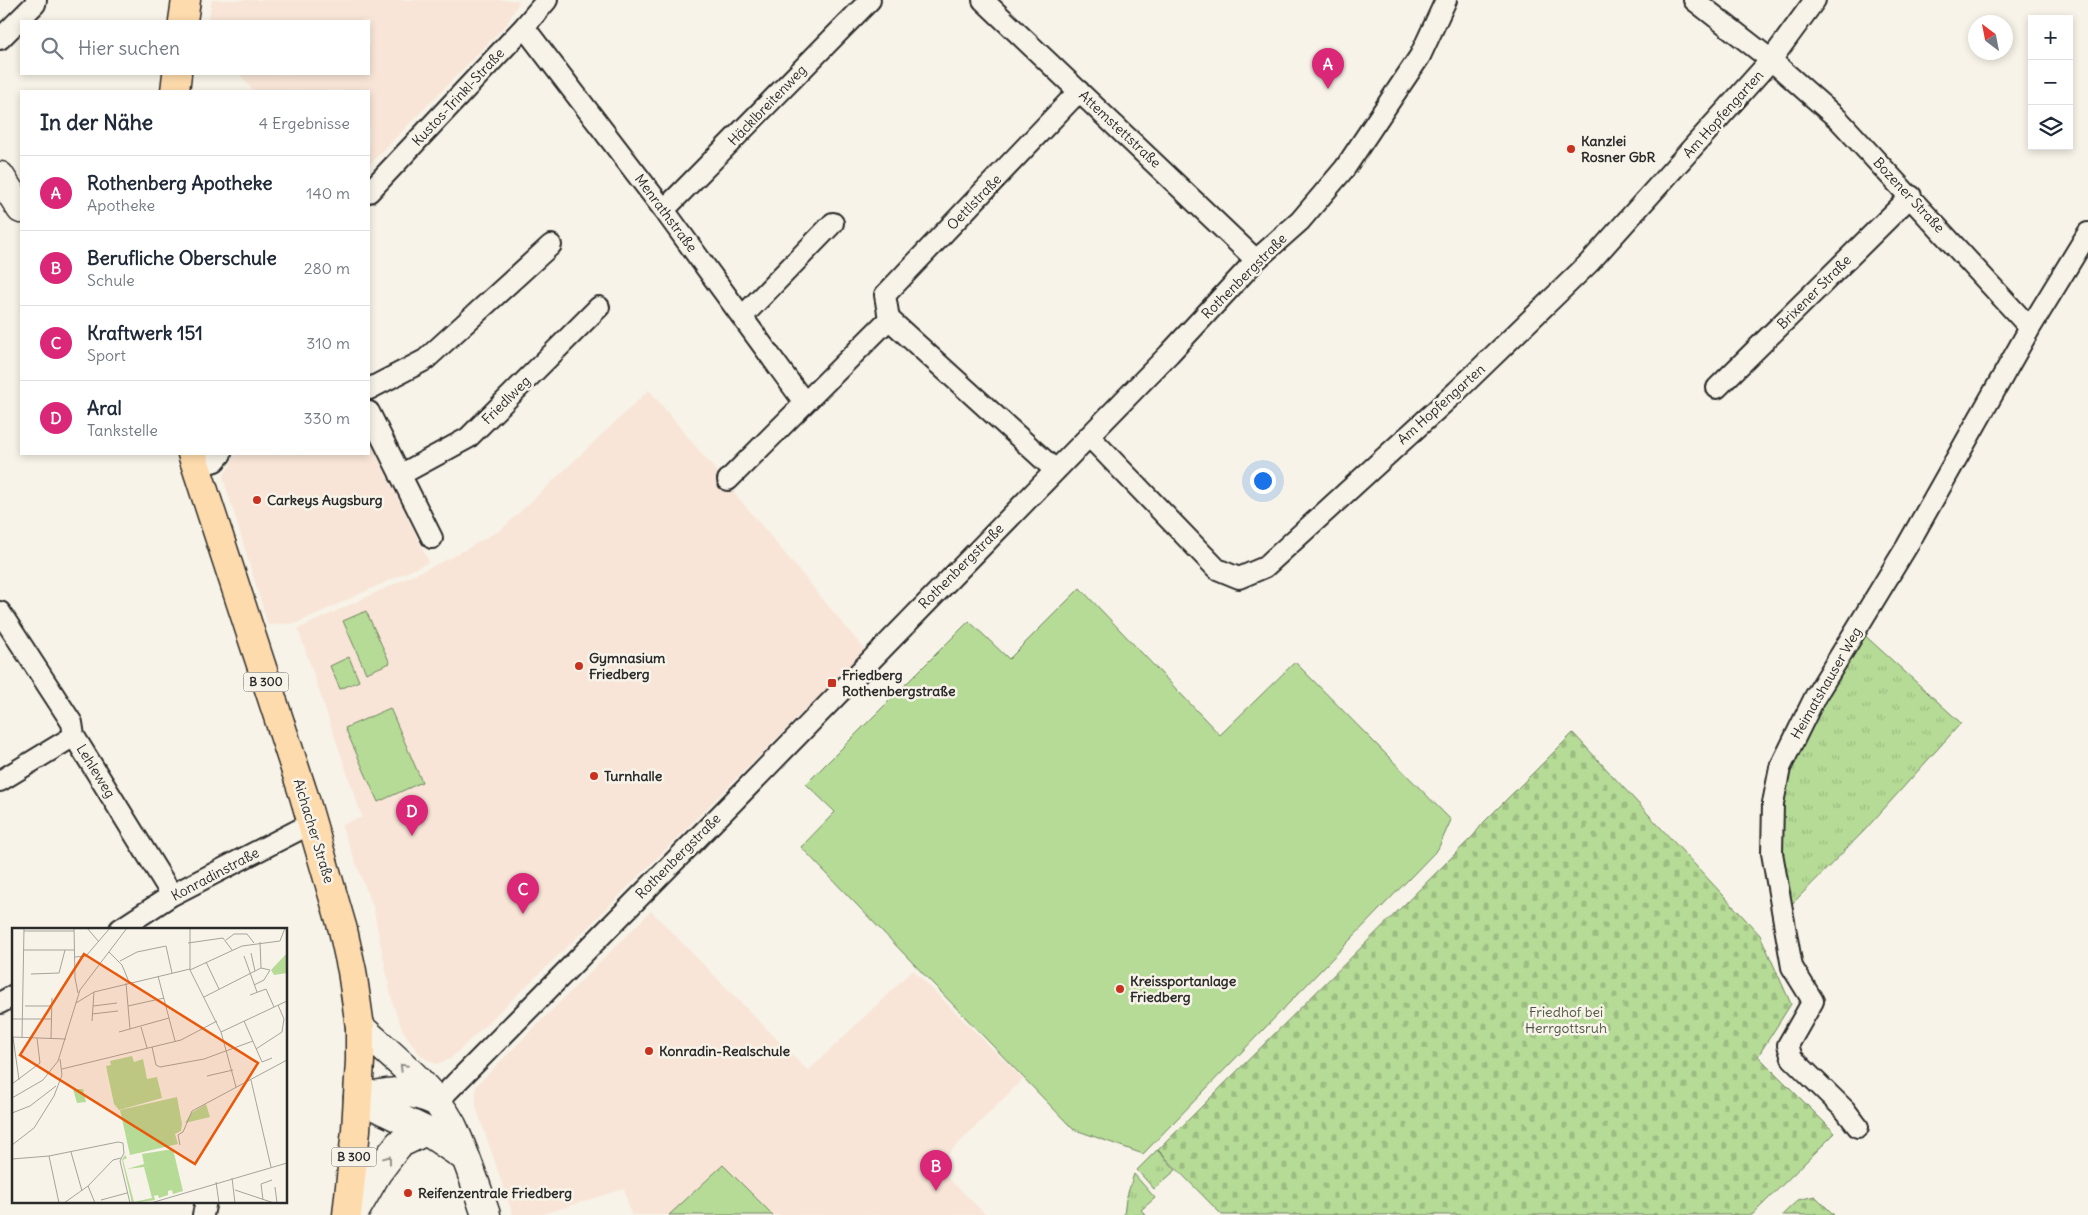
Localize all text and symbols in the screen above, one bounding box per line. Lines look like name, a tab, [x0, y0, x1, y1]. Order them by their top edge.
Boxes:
north arrow	[1968, 15, 2013, 60]
map controls	[2028, 15, 2073, 150]
button: +	[2028, 15, 2073, 60]
search box	[20, 20, 370, 75]
icon: search	[38, 34, 66, 62]
text: Hier suchen	[78, 36, 180, 60]
street label: Kustos-Trinkl-Straße	[408, 44, 508, 150]
pin: A	[1312, 48, 1344, 89]
button: −	[2028, 60, 2073, 105]
street label: Häcklbreitenweg	[724, 61, 810, 149]
street label: Am Hopfengarten	[1679, 66, 1767, 162]
street label: Attemstettstraße	[1075, 86, 1165, 172]
button: layers	[2028, 105, 2073, 150]
text: In der Nähe	[40, 109, 153, 136]
text: 4 Ergebnisse	[259, 113, 350, 133]
place label: Kanzlei Rosner GbR	[1581, 132, 1655, 166]
marker: Kanzlei Rosner GbR	[1565, 143, 1577, 155]
street label: Bozener Straße	[1869, 154, 1949, 236]
street label: Menrathstraße	[631, 170, 701, 256]
street label: Oettlstraße	[943, 170, 1005, 234]
text: Rothenberg Apotheke	[87, 171, 272, 195]
text: A	[51, 183, 61, 203]
text: 140 m	[306, 183, 350, 203]
text: Apotheke	[87, 195, 155, 215]
street label: Rothenbergstraße	[1198, 230, 1290, 322]
text: Berufliche Oberschule	[87, 246, 277, 270]
street label: Brixener Straße	[1773, 251, 1855, 333]
text: B	[51, 258, 61, 278]
text: 280 m	[304, 258, 350, 278]
text: Schule	[87, 270, 135, 290]
text: Kraftwerk 151	[87, 321, 203, 345]
text: C	[51, 333, 61, 353]
text: 310 m	[306, 333, 350, 353]
text: Sport	[87, 345, 126, 365]
street label: Am Hopfengarten	[1393, 360, 1489, 448]
street label: Friedlweg	[478, 372, 534, 428]
text: Aral	[87, 396, 122, 420]
text: D	[50, 408, 62, 428]
text: 330 m	[303, 408, 350, 428]
text: Tankstelle	[87, 420, 158, 440]
your location	[1250, 468, 1276, 494]
place label: Carkeys Augsburg	[267, 491, 383, 509]
marker: Carkeys Augsburg	[251, 494, 263, 506]
street label: Rothenbergstraße	[915, 520, 1007, 612]
street label: Heimatshauser Weg	[1787, 624, 1865, 742]
place label: Gymnasium Friedberg	[589, 649, 666, 683]
marker: Gymnasium Friedberg	[573, 660, 585, 672]
place label: Friedberg Rothenbergstraße	[842, 666, 956, 700]
road number: B 300	[244, 672, 288, 692]
marker: Friedberg Rothenbergstraße	[826, 677, 838, 689]
street label: Lehleweg	[73, 741, 119, 801]
place label: Turnhalle	[604, 767, 663, 785]
marker: Turnhalle	[588, 770, 600, 782]
street label: Aichacher Straße	[290, 777, 338, 885]
pin: D	[396, 795, 428, 836]
street label: Rothenbergstraße	[632, 810, 724, 902]
street label: Konradinstraße	[168, 843, 262, 905]
pin: C	[507, 873, 539, 914]
inset map	[12, 928, 288, 1202]
place label: Kreissportanlage Friedberg	[1130, 972, 1237, 1006]
marker: Kreissportanlage Friedberg	[1114, 983, 1126, 995]
park label: Friedhof bei Herrgottsruh	[1525, 1003, 1607, 1037]
place label: Konradin-Realschule	[659, 1042, 790, 1060]
marker: Konradin-Realschule	[643, 1045, 655, 1057]
one-way arrow	[400, 1064, 409, 1073]
road number: B 300	[332, 1148, 376, 1166]
pin: B	[920, 1150, 952, 1191]
one-way arrow	[382, 1156, 390, 1165]
place label: Reifenzentrale Friedberg	[418, 1184, 572, 1202]
marker: Reifenzentrale Friedberg	[402, 1187, 414, 1199]

